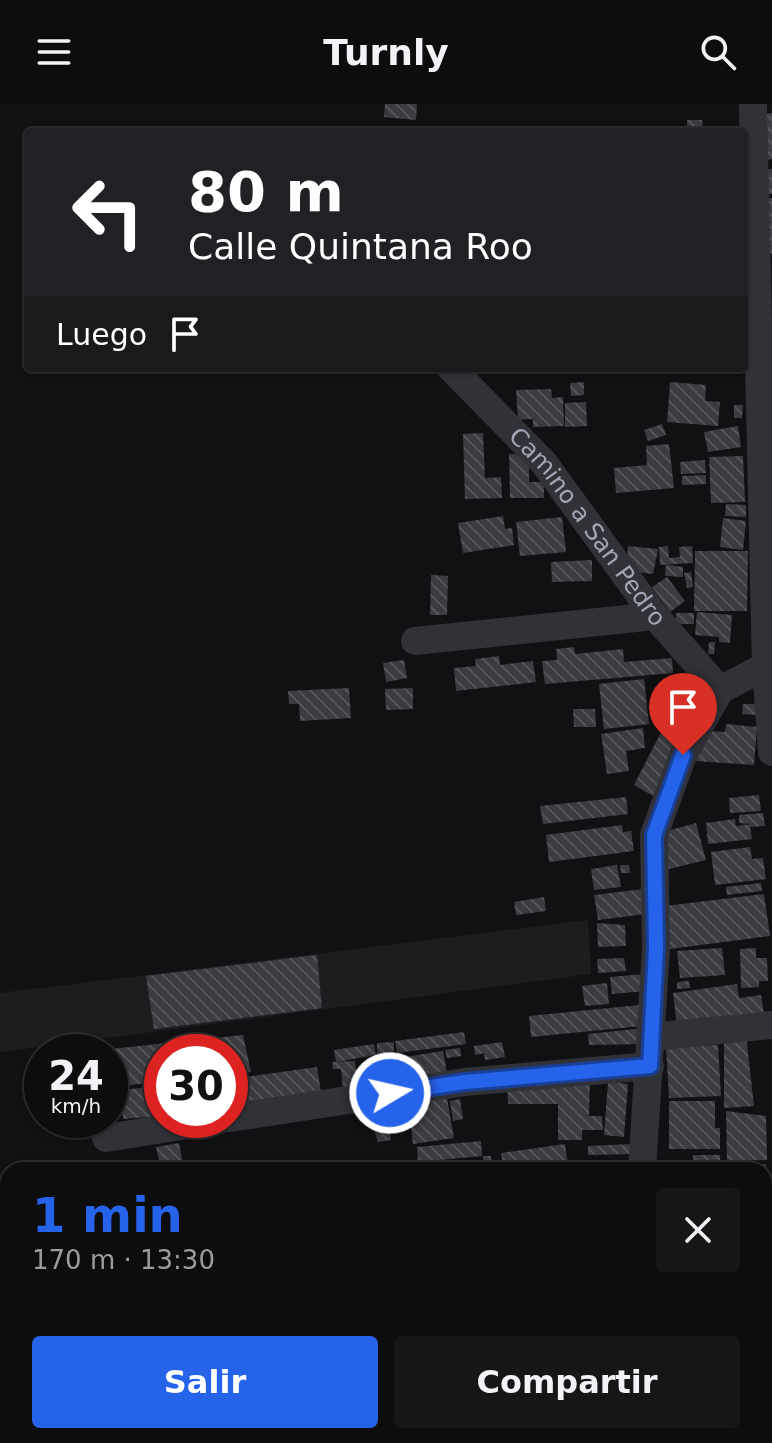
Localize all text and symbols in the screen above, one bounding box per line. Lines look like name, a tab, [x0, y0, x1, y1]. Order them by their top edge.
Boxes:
icon: menu	[32, 30, 76, 74]
icon: search	[696, 30, 740, 74]
text: Turnly	[323, 32, 449, 73]
text: 80 m	[188, 159, 344, 224]
icon: left	[56, 160, 160, 264]
text: Calle Quintana Roo	[188, 226, 533, 267]
icon: arrive	[163, 312, 207, 356]
text: Luego	[56, 317, 147, 352]
street label: Camino a San Pedro	[503, 422, 671, 632]
pin	[649, 673, 717, 755]
icon: arrive	[661, 685, 705, 729]
speed limit sign: 30	[144, 1034, 248, 1138]
position arrow	[348, 1051, 432, 1135]
text: 24	[48, 1053, 104, 1099]
text: km/h	[51, 1094, 101, 1118]
text: 1 min	[32, 1187, 183, 1243]
button: close	[656, 1188, 740, 1272]
text: 170 m · 13:30	[32, 1245, 215, 1275]
button: Salir	[32, 1336, 378, 1428]
button: Compartir	[394, 1336, 740, 1428]

